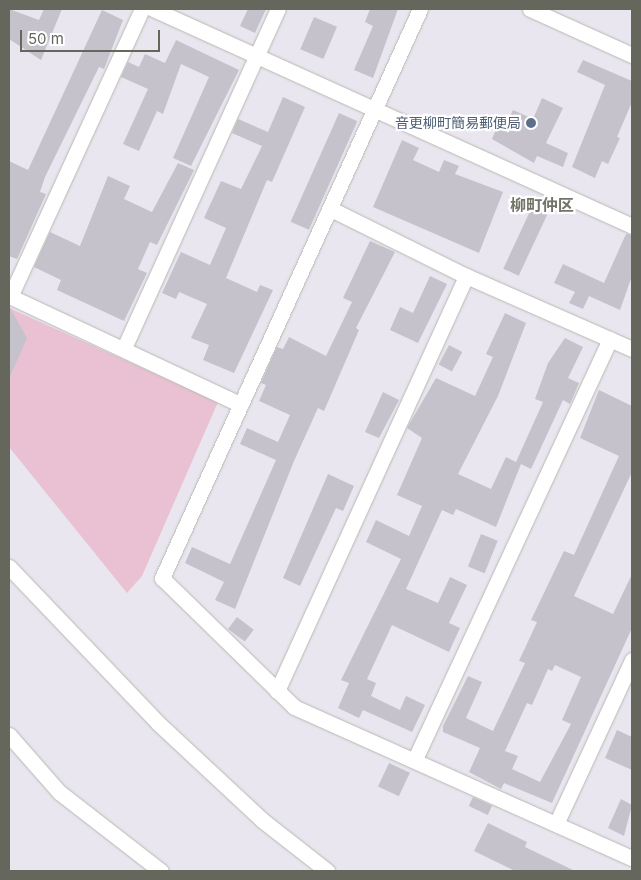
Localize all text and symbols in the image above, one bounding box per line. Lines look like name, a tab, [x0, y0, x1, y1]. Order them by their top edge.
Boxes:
scale bar	[22, 20, 162, 52]
text: 50 m	[28, 29, 64, 48]
place label: 音更柳町簡易郵便局	[395, 115, 521, 131]
marker: 音更柳町簡易郵便局	[525, 117, 537, 129]
district label: 柳町仲区	[510, 195, 574, 215]

